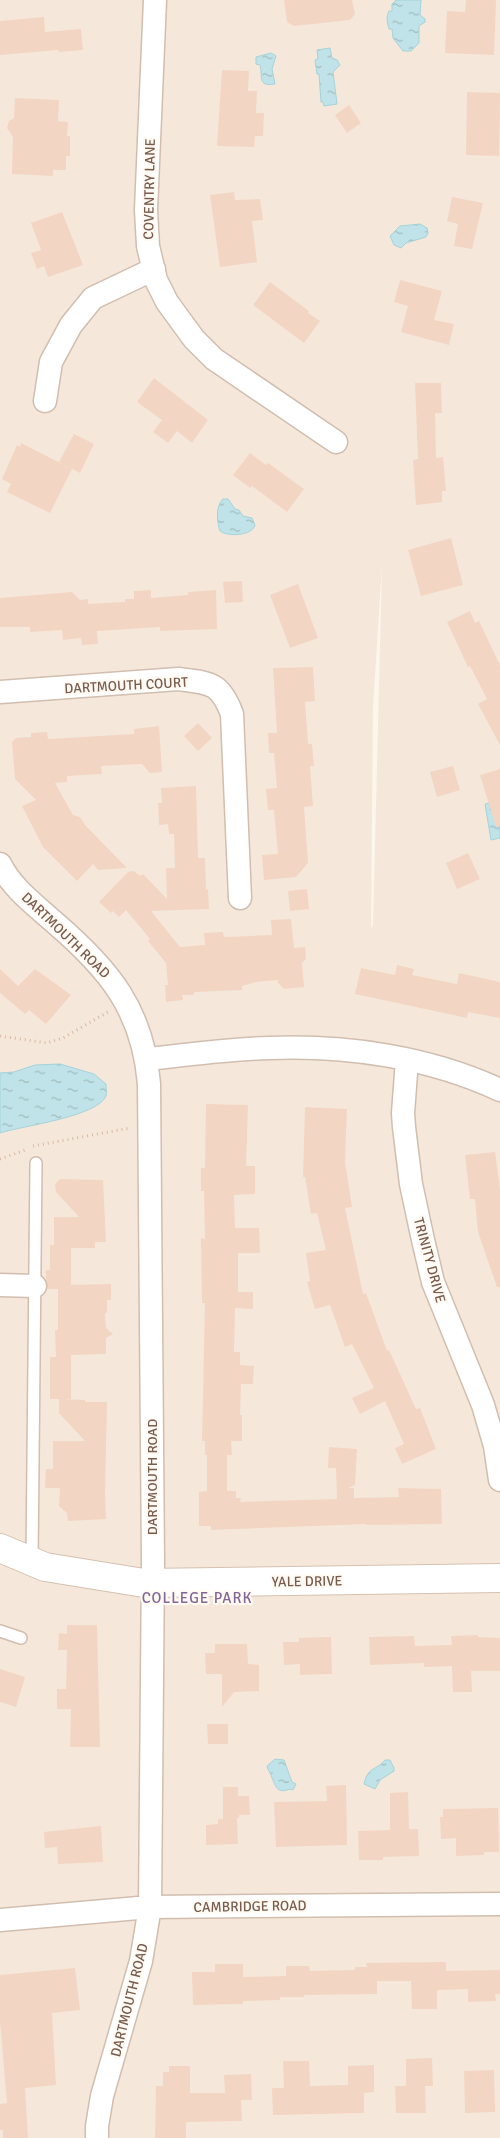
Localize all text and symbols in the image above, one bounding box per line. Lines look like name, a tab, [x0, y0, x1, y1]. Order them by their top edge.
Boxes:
street label: COVENTRY LANE	[140, 138, 159, 240]
street label: DARTMOUTH COURT	[64, 674, 188, 697]
street label: DARTMOUTH ROAD	[18, 889, 113, 982]
street label: TRINITY DRIVE	[410, 1216, 449, 1305]
street label: DARTMOUTH ROAD	[144, 1419, 161, 1535]
street label: YALE DRIVE	[272, 1572, 343, 1591]
district label: COLLEGE PARK	[142, 1589, 252, 1607]
street label: CAMBRIDGE ROAD	[193, 1897, 307, 1916]
street label: DARTMOUTH ROAD	[107, 1942, 152, 2059]

